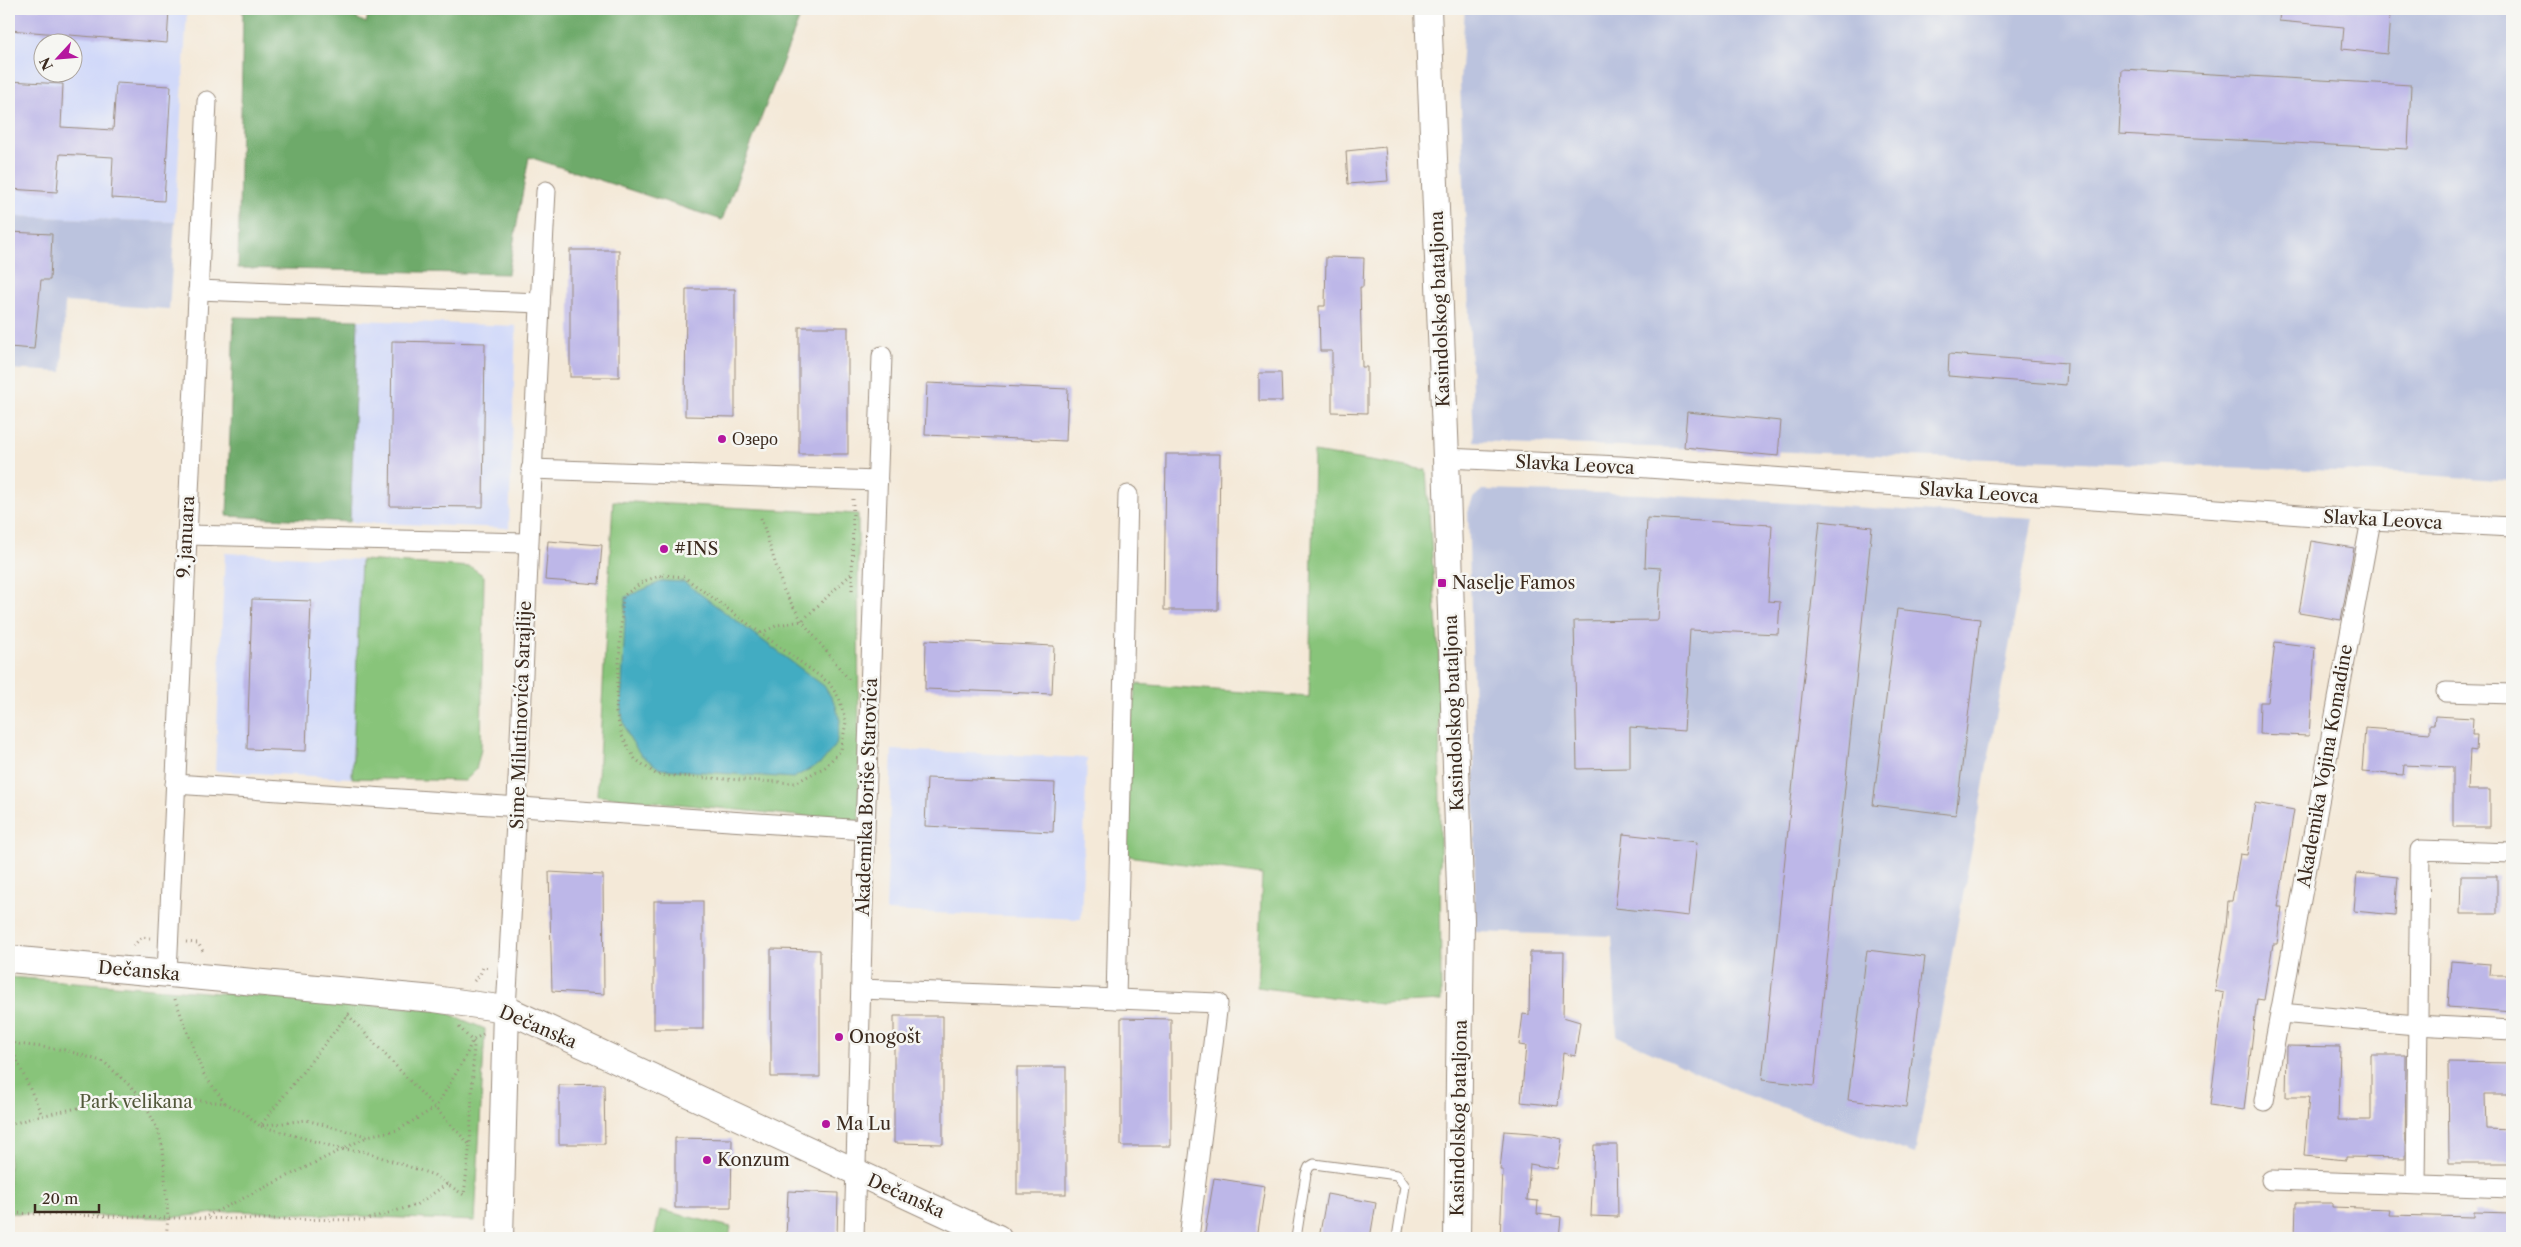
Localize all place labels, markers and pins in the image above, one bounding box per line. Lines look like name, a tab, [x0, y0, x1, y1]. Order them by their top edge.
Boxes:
place label: Озеро	[732, 428, 778, 450]
marker: Озеро	[716, 433, 728, 445]
place label: #INS	[674, 538, 718, 560]
marker: #INS	[658, 543, 670, 555]
place label: Naselje Famos	[1452, 572, 1575, 594]
marker: Naselje Famos	[1436, 577, 1448, 589]
place label: Onogošt	[849, 1026, 921, 1048]
marker: Onogošt	[833, 1031, 845, 1043]
place label: Ma Lu	[836, 1113, 891, 1135]
marker: Ma Lu	[820, 1118, 832, 1130]
place label: Konzum	[717, 1149, 790, 1171]
marker: Konzum	[701, 1154, 713, 1166]

